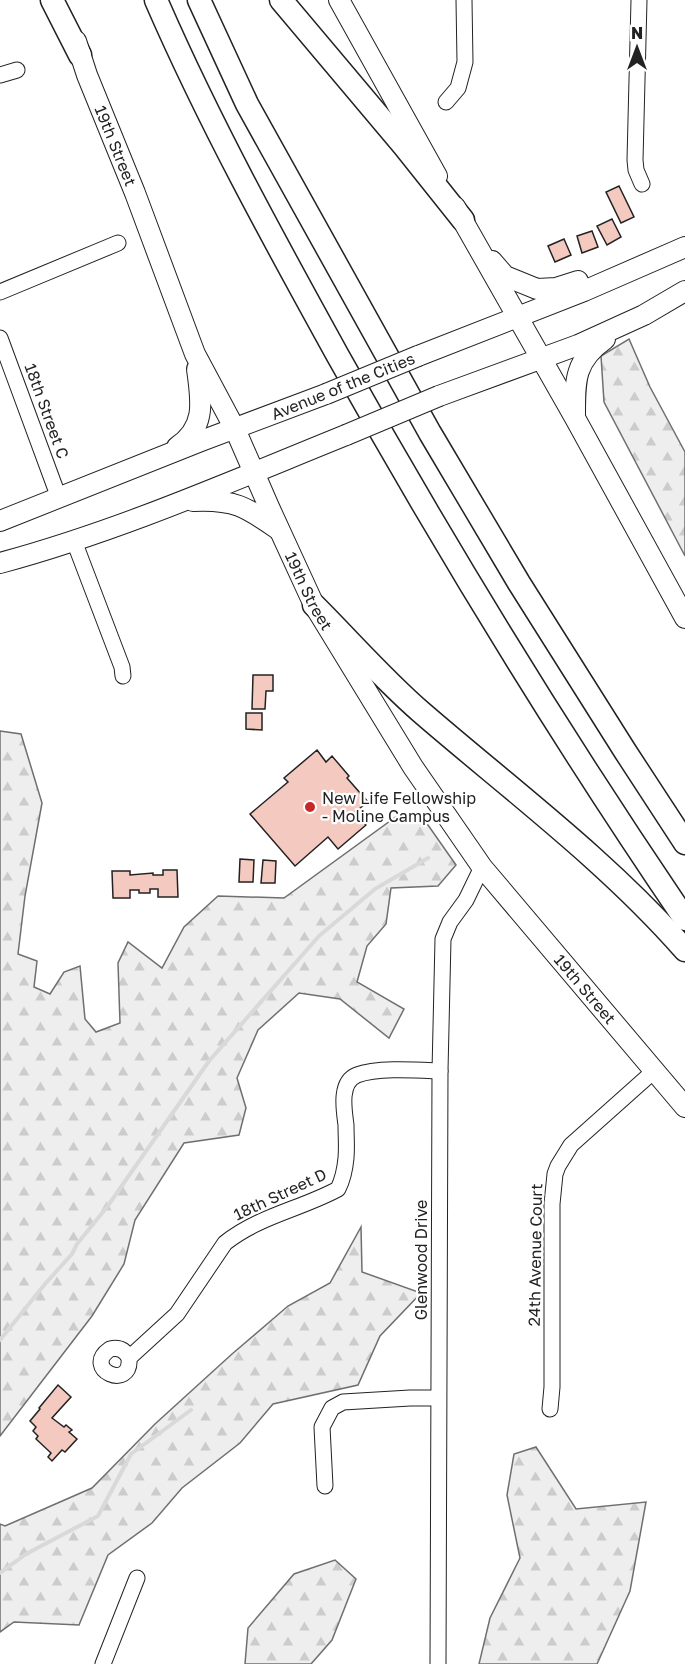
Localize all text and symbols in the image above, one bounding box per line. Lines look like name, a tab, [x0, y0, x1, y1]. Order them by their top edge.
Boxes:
north arrow	[607, 18, 667, 78]
text: N	[631, 23, 643, 43]
street label: 19th Street	[90, 102, 141, 189]
street label: Avenue of the Cities	[268, 348, 418, 424]
street label: 18th Street C	[20, 361, 74, 462]
street label: 19th Street	[281, 549, 337, 634]
place label: New Life Fellowship - Moline Campus	[322, 788, 476, 826]
marker: New Life Fellowship - Moline Campus	[303, 800, 317, 814]
street label: 19th Street	[550, 950, 620, 1028]
street label: 18th Street D	[230, 1164, 330, 1224]
street label: 24th Avenue Court	[524, 1183, 546, 1327]
street label: Glenwood Drive	[411, 1200, 431, 1320]

